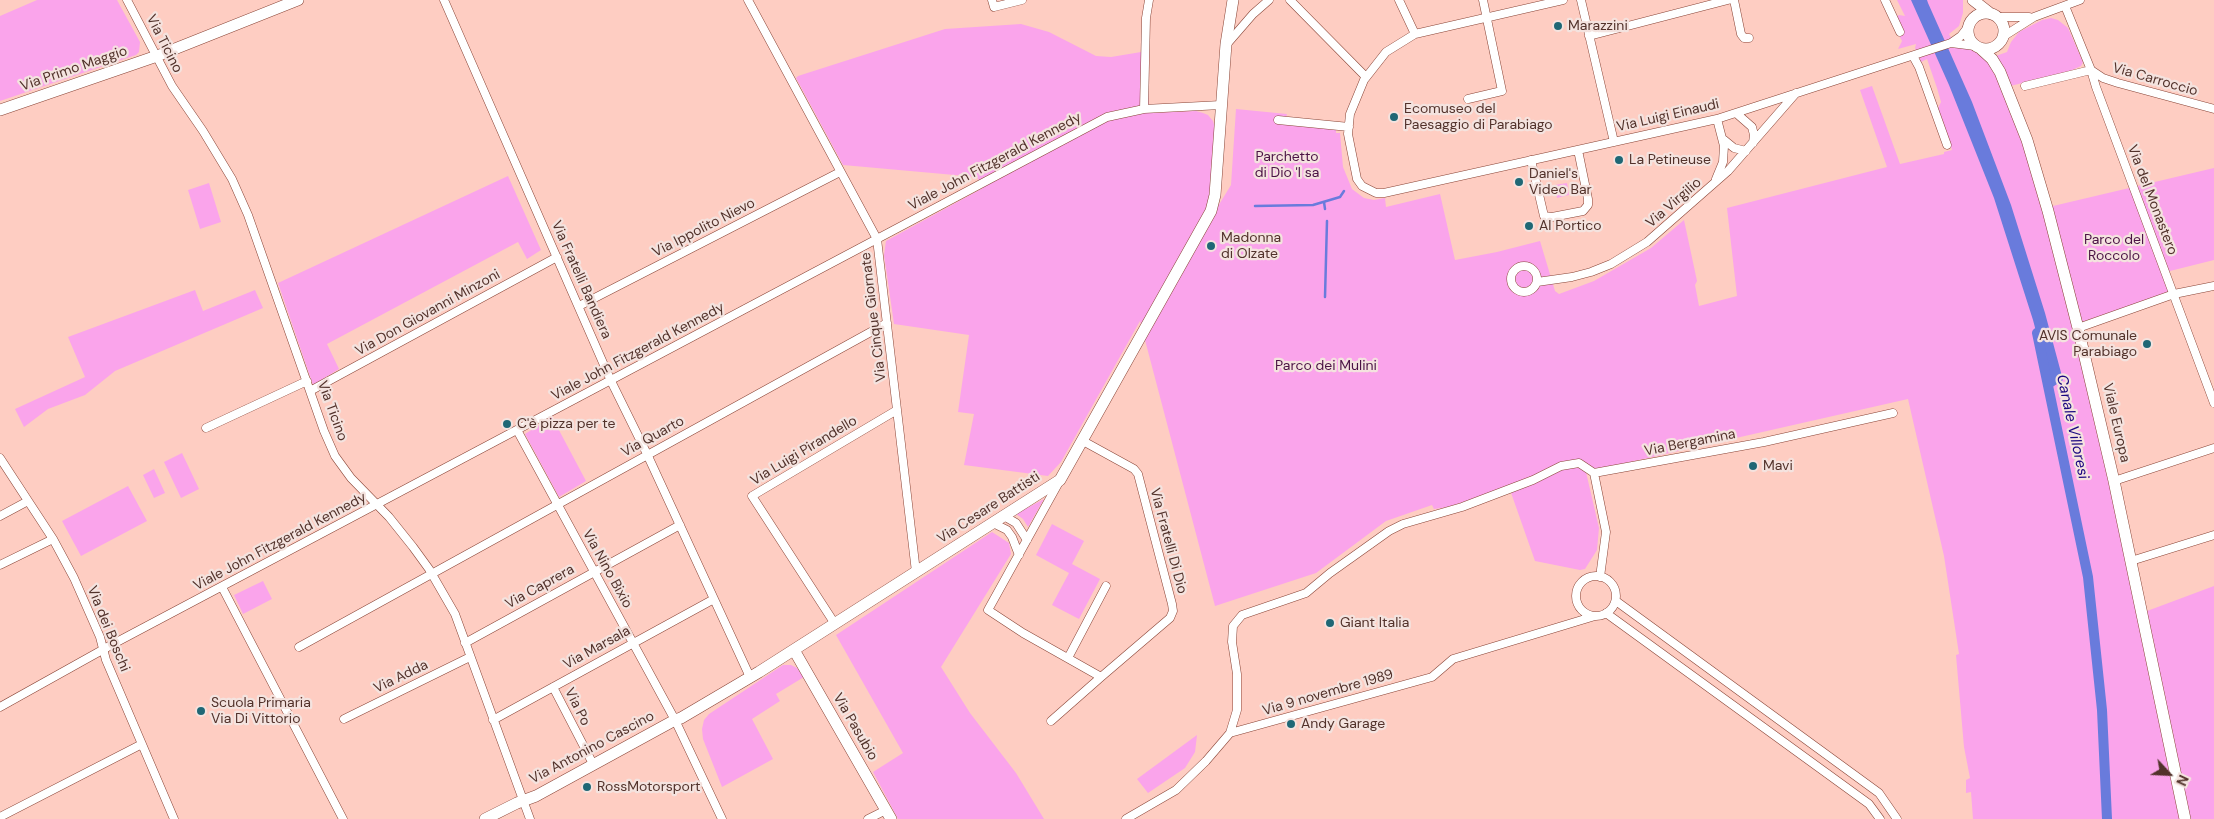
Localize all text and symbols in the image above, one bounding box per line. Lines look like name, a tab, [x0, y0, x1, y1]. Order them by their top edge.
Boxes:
street label: Via Ticino	[142, 12, 186, 76]
place label: Marazzini	[1568, 18, 1628, 34]
marker: Marazzini	[1552, 20, 1564, 32]
street label: Via Primo Maggio	[18, 43, 130, 95]
street label: Via Carroccio	[2110, 60, 2200, 100]
street label: Via Luigi Einaudi	[1615, 96, 1721, 136]
place label: Ecomuseo del Paesaggio di Parabiago	[1404, 101, 1553, 134]
street label: Viale John Fitzgerald Kennedy	[906, 109, 1084, 215]
marker: Ecomuseo del Paesaggio di Parabiago	[1388, 111, 1400, 123]
street label: Via del Monastero	[2123, 143, 2181, 257]
park label: Parchetto di Dio 'l sa	[1255, 149, 1319, 182]
place label: La Petineuse	[1629, 152, 1711, 168]
marker: La Petineuse	[1613, 154, 1625, 166]
place label: Daniel's Video Bar	[1529, 166, 1592, 198]
street label: Via Virgilio	[1643, 174, 1705, 232]
marker: Daniel's Video Bar	[1513, 176, 1525, 188]
street label: Via Ippolito Nievo	[650, 195, 758, 261]
street label: Via Fratelli Bandiera	[547, 218, 615, 342]
place label: Al Portico	[1539, 218, 1601, 234]
marker: Al Portico	[1523, 220, 1535, 232]
place label: Madonna di Olzate	[1221, 230, 1281, 262]
park label: Parco del Roccolo	[2084, 232, 2144, 264]
marker: Madonna di Olzate	[1205, 240, 1217, 252]
street label: Via Cinque Giornate	[858, 251, 890, 383]
street label: Via Don Giovanni Minzoni	[353, 266, 503, 360]
street label: Viale John Fitzgerald Kennedy	[549, 299, 727, 405]
place label: AVIS Comunale Parabiago	[2039, 328, 2137, 361]
marker: AVIS Comunale Parabiago	[2141, 338, 2153, 350]
park label: Parco dei Mulini	[1275, 358, 1377, 374]
water label: Canale Villoresi	[2052, 373, 2092, 481]
street label: Via Ticino	[313, 379, 351, 443]
street label: Viale Europa	[2099, 382, 2133, 464]
street label: Via Quarto	[619, 413, 687, 461]
street label: Via Luigi Pirandello	[748, 413, 860, 489]
place label: C'è pizza per te	[517, 416, 615, 432]
marker: C'è pizza per te	[501, 418, 513, 430]
street label: Via Bergamina	[1643, 426, 1737, 460]
place label: Mavi	[1763, 458, 1793, 474]
marker: Mavi	[1747, 460, 1759, 472]
street label: Via Cesare Battisti	[935, 469, 1043, 547]
street label: Via Fratelli Di Dio	[1146, 486, 1190, 596]
street label: Viale John Fitzgerald Kennedy	[191, 489, 369, 595]
street label: Via Nino Bixio	[578, 527, 636, 611]
street label: Via Caprera	[503, 561, 577, 613]
street label: Via dei Boschi	[83, 584, 133, 674]
place label: Giant Italia	[1340, 615, 1409, 631]
marker: Giant Italia	[1324, 617, 1336, 629]
street label: Via Marsala	[561, 623, 633, 673]
street label: Via Adda	[371, 657, 431, 697]
street label: Via 9 novembre 1989	[1261, 666, 1395, 720]
street label: Via Po	[560, 685, 594, 729]
street label: Via Pasubio	[829, 690, 881, 764]
place label: Scuola Primaria Via Di Vittorio	[211, 695, 311, 728]
marker: Scuola Primaria Via Di Vittorio	[195, 705, 207, 717]
street label: Via Antonino Cascino	[527, 708, 657, 788]
place label: Andy Garage	[1301, 716, 1385, 732]
marker: Andy Garage	[1285, 718, 1297, 730]
north arrow	[2144, 749, 2194, 799]
text: N	[2172, 772, 2193, 789]
place label: RossMotorsport	[597, 779, 701, 795]
marker: RossMotorsport	[581, 781, 593, 793]

